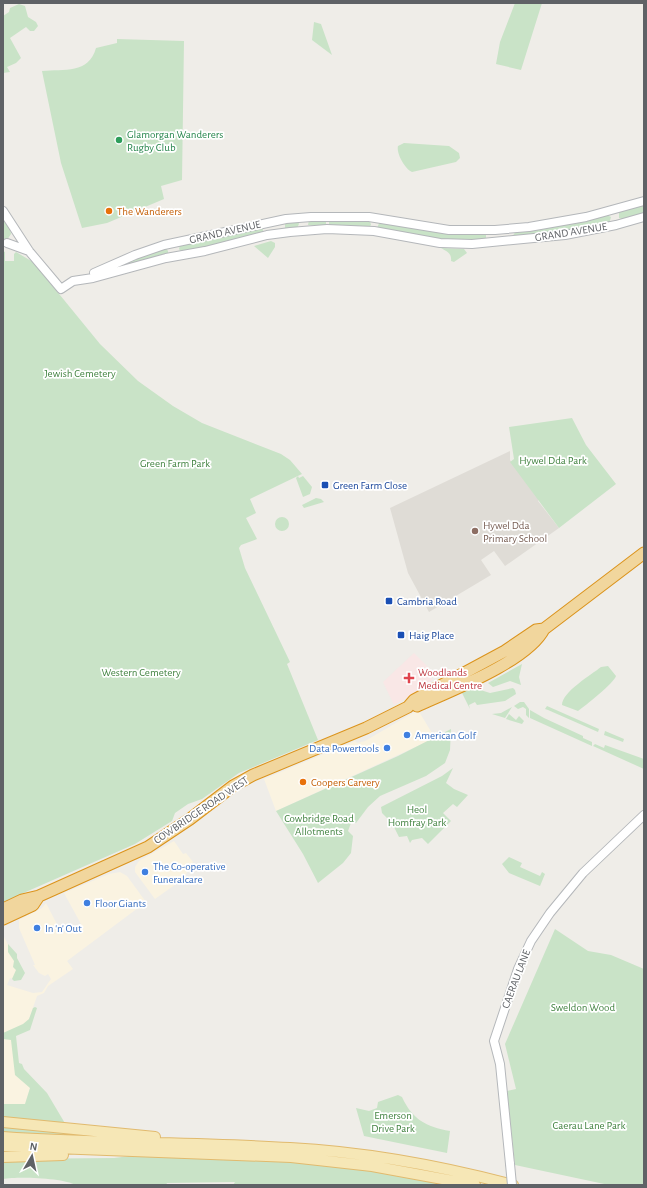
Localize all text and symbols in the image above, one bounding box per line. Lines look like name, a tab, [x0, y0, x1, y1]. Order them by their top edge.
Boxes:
place label: Glamorgan Wanderers Rugby Club	[127, 129, 223, 153]
marker: Glamorgan Wanderers Rugby Club	[114, 135, 124, 145]
marker: The Wanderers	[104, 206, 114, 216]
place label: The Wanderers	[117, 206, 182, 217]
street label: GRAND AVENUE	[188, 218, 262, 246]
street label: GRAND AVENUE	[534, 221, 609, 243]
park label: Jewish Cemetery	[44, 368, 116, 379]
park label: Hywel Dda Park	[519, 455, 587, 466]
park label: Green Farm Park	[140, 458, 210, 469]
marker: Green Farm Close	[320, 480, 330, 490]
place label: Green Farm Close	[333, 480, 407, 491]
place label: Hywel Dda Primary School	[483, 520, 547, 544]
marker: Hywel Dda Primary School	[470, 526, 480, 536]
marker: Cambria Road	[384, 596, 394, 606]
place label: Cambria Road	[397, 596, 457, 607]
marker: Haig Place	[396, 630, 406, 640]
place label: Haig Place	[409, 630, 454, 641]
park label: Western Cemetery	[101, 667, 181, 678]
place label: Woodlands Medical Centre	[418, 667, 482, 691]
marker: Woodlands Medical Centre	[403, 672, 415, 684]
marker: American Golf	[402, 730, 412, 740]
place label: American Golf	[415, 730, 476, 741]
place label: Data Powertools	[309, 743, 379, 754]
marker: Data Powertools	[382, 743, 392, 753]
street label: COWBRIDGE ROAD WEST	[152, 774, 251, 846]
marker: Coopers Carvery	[298, 777, 308, 787]
place label: Coopers Carvery	[311, 777, 380, 788]
park label: Heol Homfray Park	[388, 804, 446, 828]
park label: Cowbridge Road Allotments	[284, 813, 354, 837]
place label: The Co-operative Funeralcare	[153, 861, 226, 885]
marker: The Co-operative Funeralcare	[140, 867, 150, 877]
marker: Floor Giants	[82, 898, 92, 908]
place label: Floor Giants	[95, 898, 146, 909]
marker: In 'n' Out	[32, 923, 42, 933]
place label: In 'n' Out	[45, 923, 82, 934]
street label: CAERAU LANE	[500, 947, 533, 1010]
park label: Sweldon Wood	[551, 1002, 615, 1013]
park label: Emerson Drive Park	[371, 1110, 415, 1134]
park label: Caerau Lane Park	[553, 1120, 625, 1131]
north arrow	[12, 1136, 52, 1176]
text: N	[29, 1141, 38, 1153]

